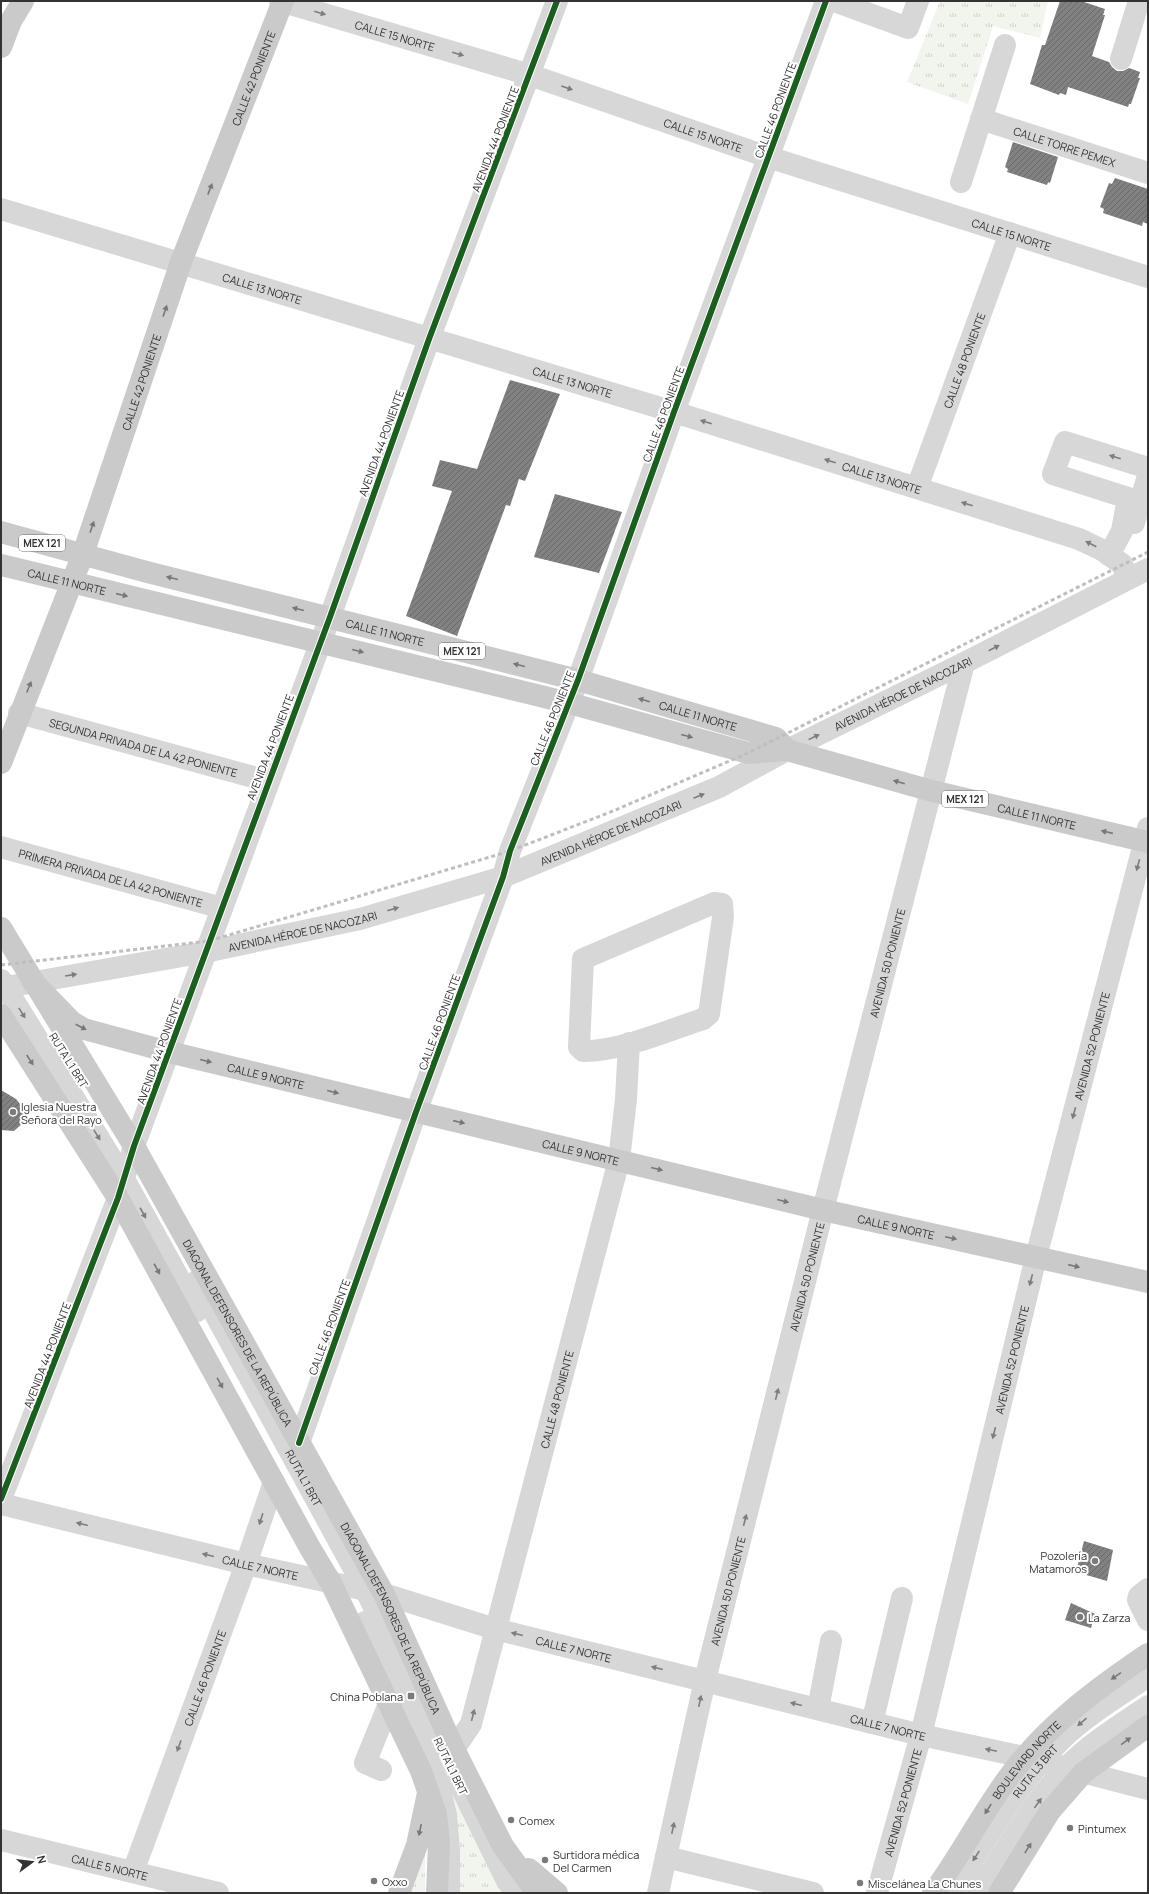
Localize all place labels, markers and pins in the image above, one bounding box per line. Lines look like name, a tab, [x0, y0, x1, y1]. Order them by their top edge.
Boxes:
place label: Iglesia Nuestra Señora del Rayo	[21, 1099, 102, 1127]
marker: Iglesia Nuestra Señora del Rayo	[8, 1107, 18, 1117]
place label: Pozolería Matamoros	[1029, 1548, 1087, 1576]
marker: Pozolería Matamoros	[1090, 1556, 1100, 1566]
place label: La Zarza	[1088, 1610, 1130, 1625]
marker: La Zarza	[1075, 1612, 1085, 1622]
place label: China Poblana	[330, 1689, 403, 1704]
marker: China Poblana	[406, 1691, 416, 1701]
place label: Comex	[519, 1813, 555, 1828]
marker: Comex	[506, 1815, 516, 1825]
place label: Pintumex	[1078, 1821, 1126, 1836]
marker: Pintumex	[1065, 1823, 1075, 1833]
place label: Surtidora médica Del Carmen	[553, 1847, 639, 1875]
marker: Surtidora médica Del Carmen	[540, 1855, 550, 1865]
place label: Oxxo	[382, 1874, 408, 1889]
marker: Oxxo	[369, 1876, 379, 1886]
place label: Miscelánea La Chunes	[868, 1876, 982, 1891]
marker: Miscelánea La Chunes	[855, 1878, 865, 1888]

